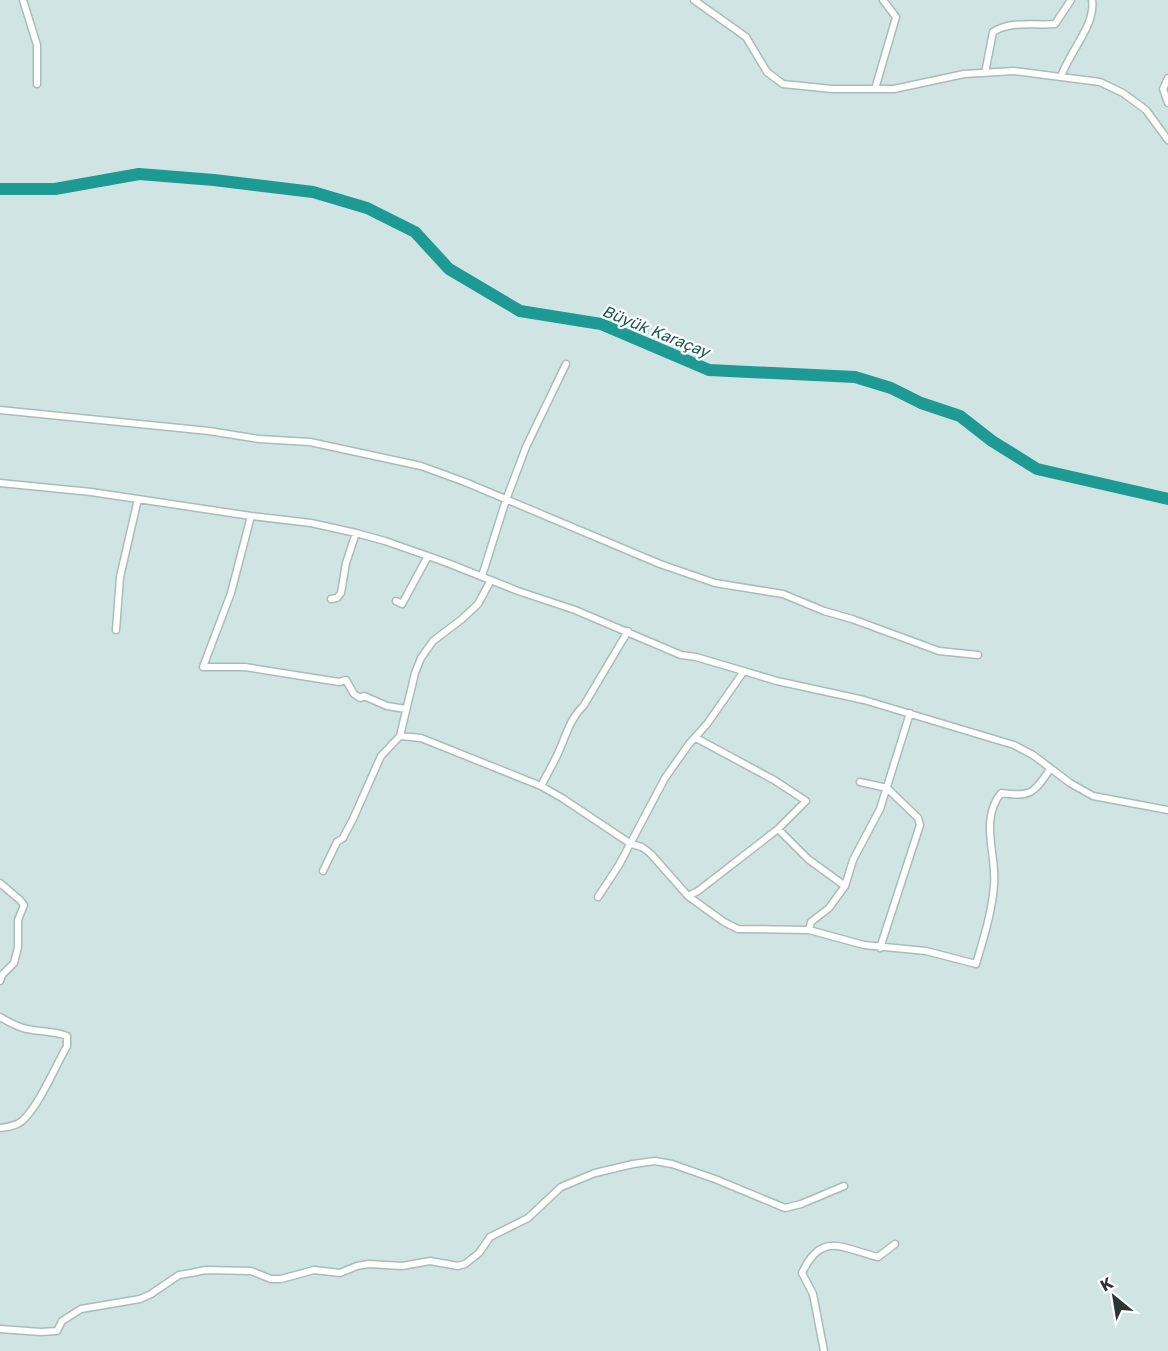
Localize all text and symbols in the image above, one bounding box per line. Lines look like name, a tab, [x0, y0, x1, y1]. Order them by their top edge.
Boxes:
water label: Büyük Karaçay	[600, 300, 714, 362]
north arrow	[1084, 1267, 1144, 1327]
text: K	[1096, 1272, 1117, 1296]

